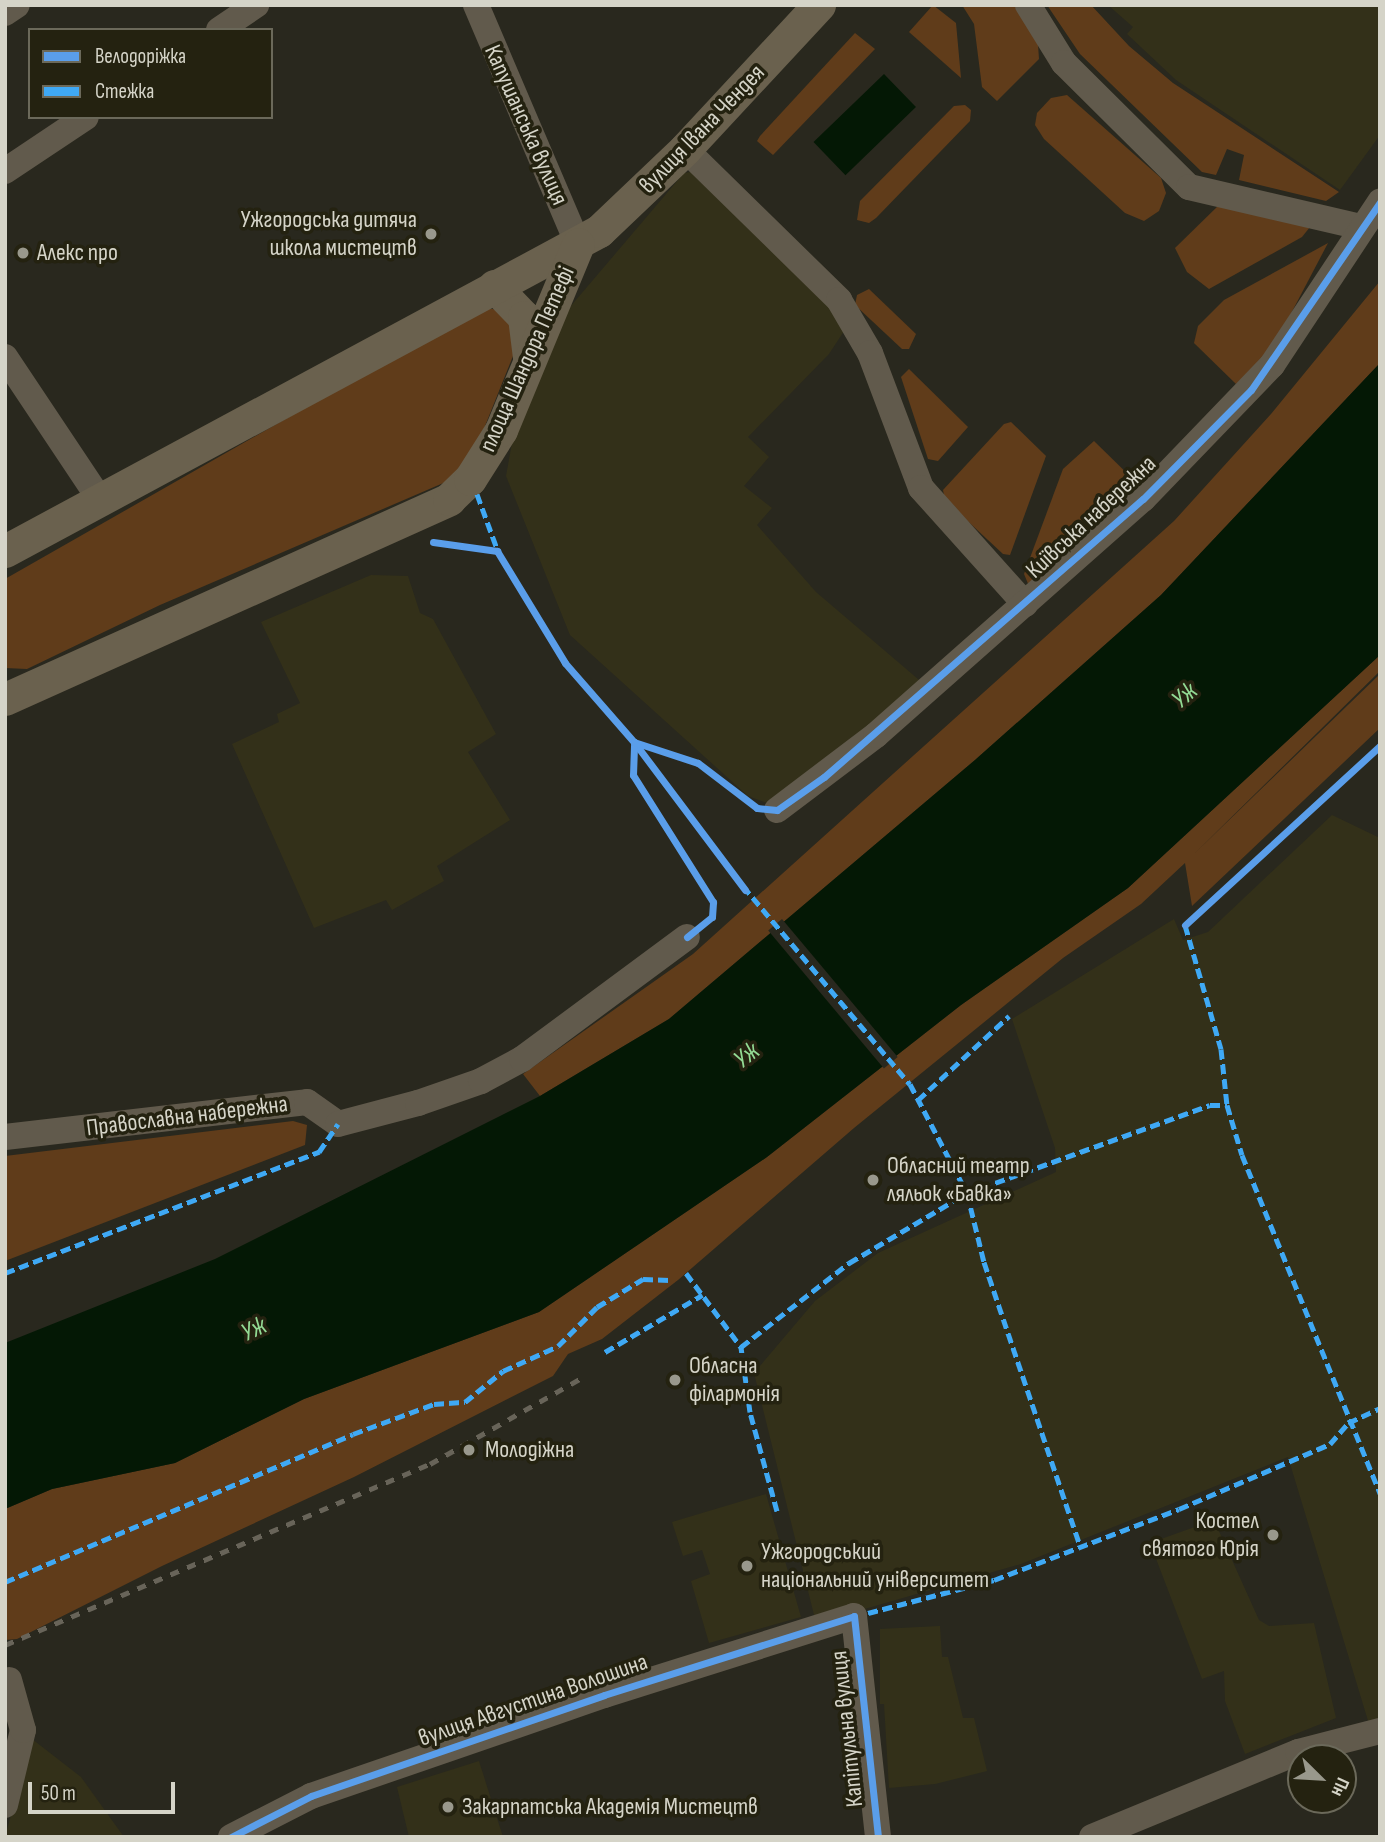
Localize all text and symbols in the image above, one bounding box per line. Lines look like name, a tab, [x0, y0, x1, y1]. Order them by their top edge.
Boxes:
legend	[28, 28, 273, 119]
street label: Капушанська вулиця	[478, 41, 574, 209]
text: Велодоріжка	[95, 44, 186, 69]
street label: вулиця Івана Чендея	[633, 58, 771, 200]
text: Стежка	[95, 79, 154, 104]
place label: Ужгородська дитяча школа мистецтв	[240, 206, 417, 262]
marker: Ужгородська дитяча школа мистецтв	[423, 226, 439, 242]
place label: Алекс про	[37, 239, 118, 267]
marker: Алекс про	[15, 245, 31, 261]
street label: площа Шандора Петефі	[473, 262, 581, 456]
street label: Київська набережна	[1020, 449, 1162, 585]
water label: Уж	[1166, 676, 1204, 716]
water label: Уж	[728, 1036, 766, 1076]
street label: Православна набережна	[85, 1089, 289, 1143]
place label: Обласний театр ляльок «Бавка»	[887, 1152, 1030, 1208]
marker: Обласний театр ляльок «Бавка»	[865, 1172, 881, 1188]
water label: Уж	[236, 1311, 272, 1349]
place label: Обласна філармонія	[689, 1352, 780, 1408]
marker: Обласна філармонія	[667, 1372, 683, 1388]
place label: Молодіжна	[485, 1436, 574, 1464]
marker: Молодіжна	[459, 1440, 479, 1460]
place label: Костел святого Юрія	[1142, 1507, 1259, 1563]
marker: Костел святого Юрія	[1265, 1527, 1281, 1543]
place label: Ужгородський національний університет	[761, 1538, 989, 1594]
marker: Ужгородський національний університет	[739, 1558, 755, 1574]
street label: вулиця Августина Волошина	[415, 1647, 651, 1753]
street label: Капітульна вулиця	[824, 1649, 870, 1809]
north arrow	[1287, 1744, 1357, 1814]
scale bar	[32, 1769, 178, 1813]
text: Пн	[1326, 1774, 1354, 1800]
text: 50 m	[41, 1781, 76, 1806]
place label: Закарпатська Академія Мистецтв	[462, 1793, 758, 1821]
marker: Закарпатська Академія Мистецтв	[440, 1799, 456, 1815]

